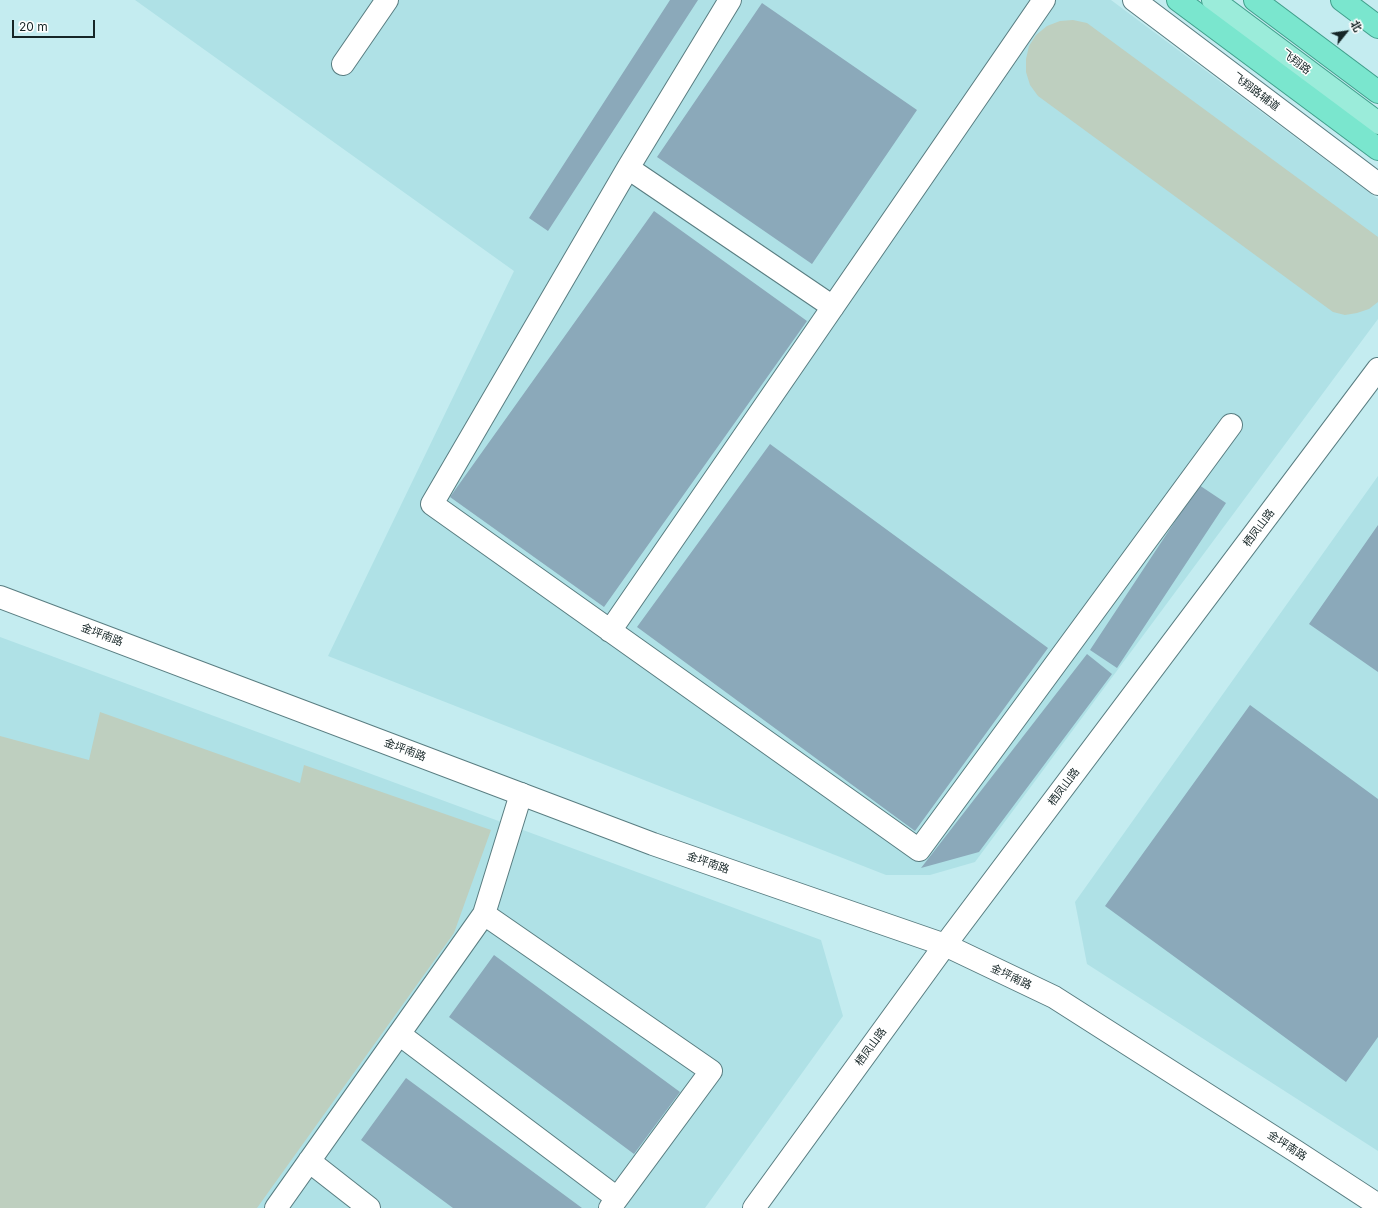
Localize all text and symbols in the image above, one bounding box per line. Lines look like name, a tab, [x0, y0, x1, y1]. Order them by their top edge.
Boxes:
scale bar	[14, 12, 97, 38]
north arrow	[1326, 12, 1366, 52]
text: 北	[1348, 18, 1365, 34]
text: 20 m	[19, 19, 48, 34]
street label: 飞翔路	[1279, 47, 1313, 77]
street label: 飞翔路辅道	[1230, 70, 1282, 114]
street label: 栖凤山路	[1240, 506, 1278, 550]
street label: 金坪南路	[79, 621, 125, 649]
street label: 金坪南路	[382, 736, 428, 764]
street label: 栖凤山路	[1045, 765, 1083, 809]
street label: 金坪南路	[685, 850, 731, 876]
street label: 金坪南路	[988, 962, 1034, 992]
street label: 栖凤山路	[853, 1025, 889, 1069]
street label: 金坪南路	[1265, 1128, 1309, 1164]

